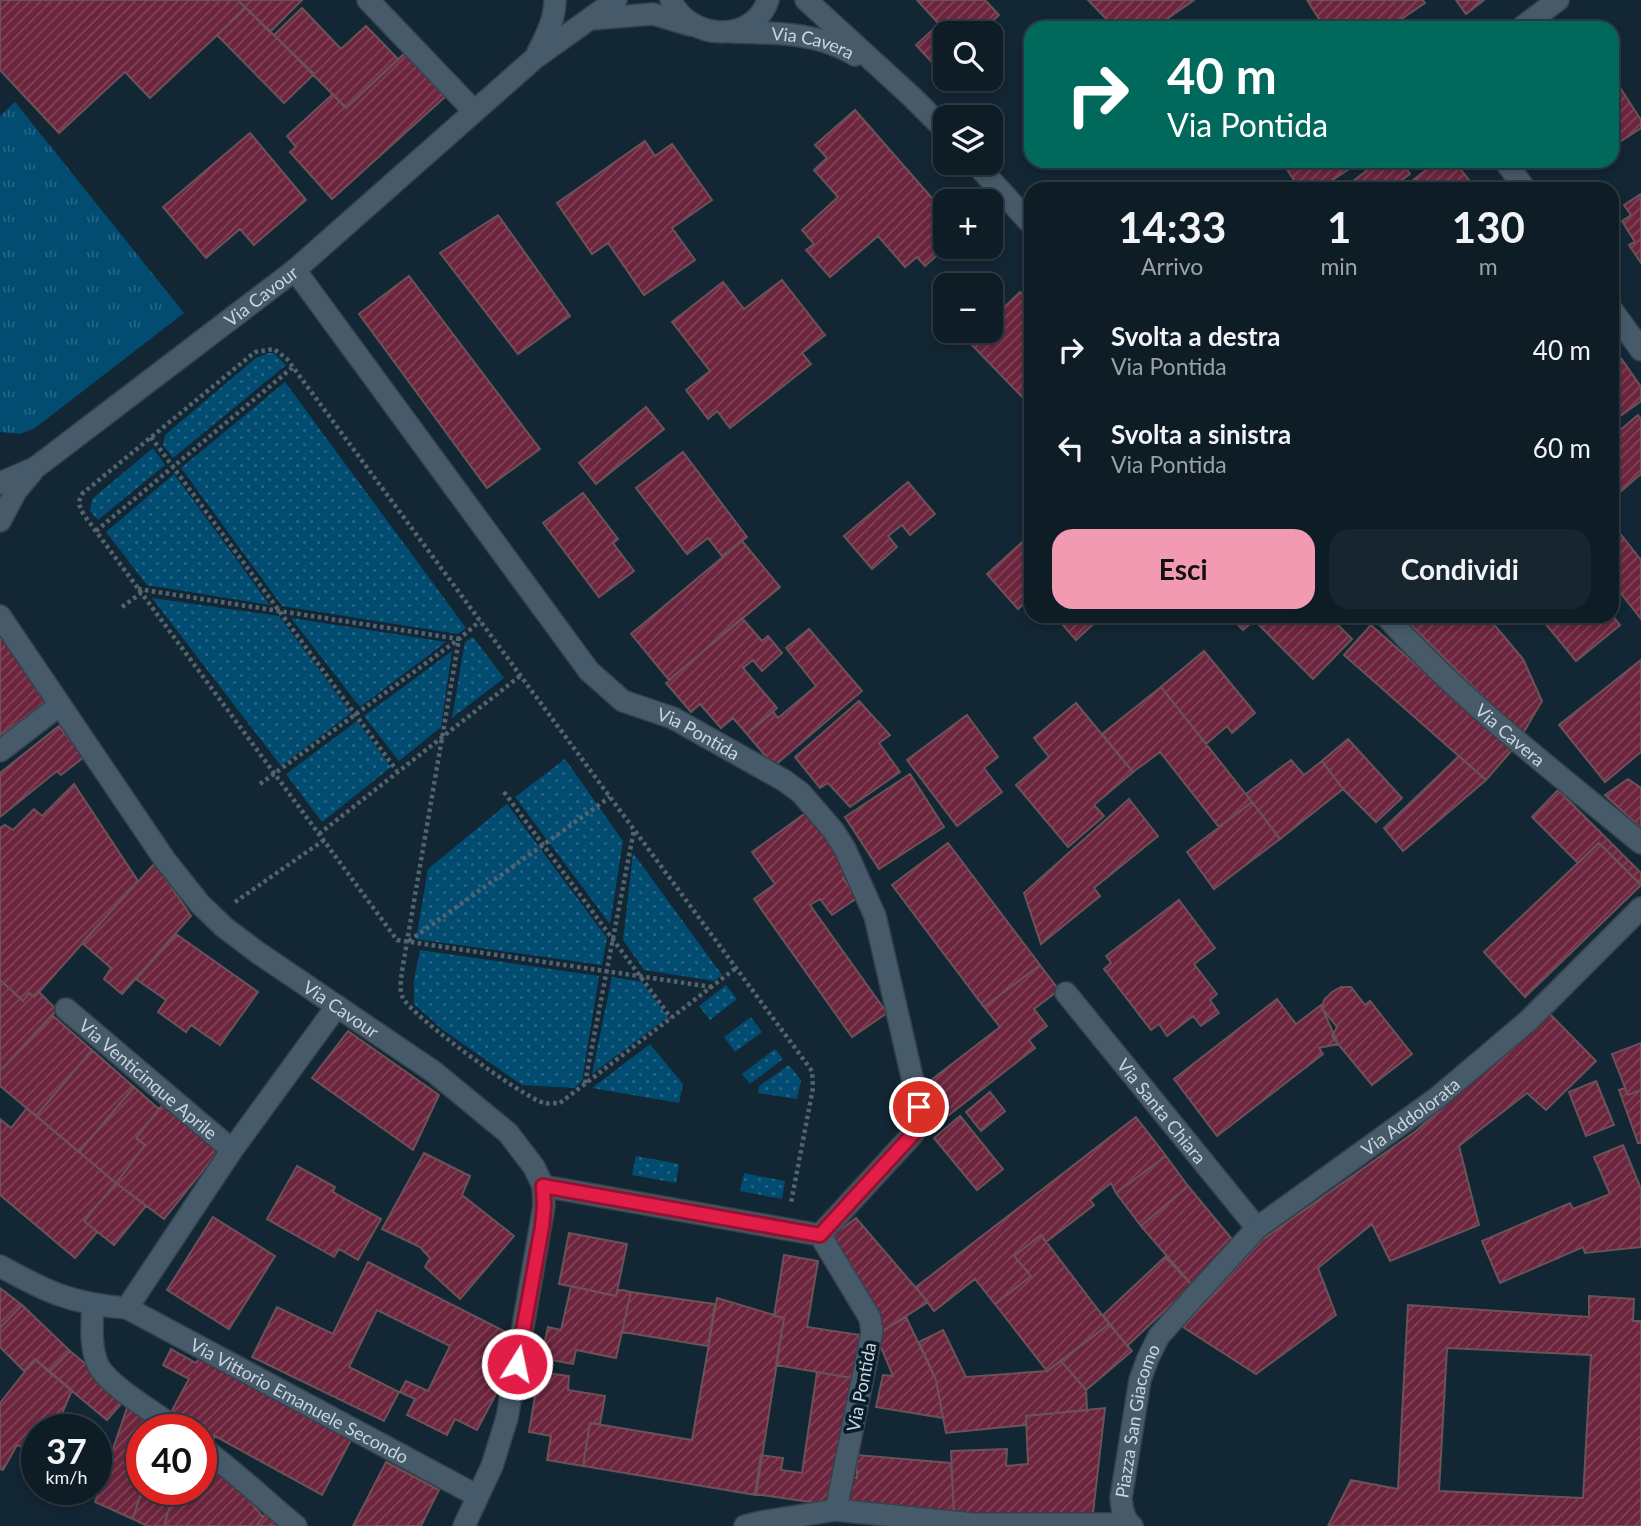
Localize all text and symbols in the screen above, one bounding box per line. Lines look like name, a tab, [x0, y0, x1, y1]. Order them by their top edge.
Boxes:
map controls	[933, 21, 1003, 343]
button: search	[933, 21, 1003, 91]
street label: Via Cavera	[771, 22, 858, 63]
text: 40 m	[1167, 46, 1277, 104]
icon: right	[1052, 49, 1143, 140]
button: layers	[933, 105, 1003, 175]
text: Via Pontida	[1167, 105, 1328, 144]
button: +	[933, 189, 1003, 259]
text: 14:33	[1118, 202, 1226, 252]
text: 1	[1327, 202, 1351, 252]
text: 130	[1452, 202, 1525, 252]
text: Arrivo	[1141, 252, 1203, 280]
text: min	[1320, 252, 1358, 280]
text: m	[1479, 252, 1498, 280]
street label: Via Cavour	[220, 261, 302, 331]
button: −	[933, 273, 1003, 343]
text: Svolta a destra	[1111, 320, 1281, 352]
icon: right	[1052, 331, 1090, 369]
text: 40 m	[1533, 334, 1591, 366]
text: Via Pontida	[1111, 352, 1227, 380]
text: Svolta a sinistra	[1111, 418, 1291, 450]
icon: left	[1052, 429, 1090, 467]
text: 60 m	[1533, 432, 1591, 464]
text: Via Pontida	[1111, 450, 1227, 478]
button: Esci	[1052, 529, 1315, 609]
button: Condividi	[1329, 529, 1591, 609]
street label: Via Cavera	[1471, 699, 1550, 771]
street label: Via Pontida	[655, 703, 744, 764]
street label: Via Cavour	[299, 976, 384, 1043]
street label: Via Venticinque Aprile	[75, 1014, 222, 1144]
street label: Via Santa Chiara	[1113, 1054, 1211, 1168]
street label: Via Addolorata	[1357, 1073, 1464, 1160]
pin	[889, 1077, 949, 1137]
icon: arrive	[900, 1088, 938, 1126]
position arrow	[480, 1327, 554, 1401]
street label: Via Vittorio Emanuele Secondo	[187, 1333, 412, 1468]
street label: Via Pontida	[842, 1340, 880, 1434]
street label: Piazza San Giacomo	[1110, 1340, 1164, 1499]
speed limit sign: 40	[126, 1414, 217, 1505]
text: 37	[46, 1429, 87, 1471]
text: km/h	[45, 1466, 88, 1488]

